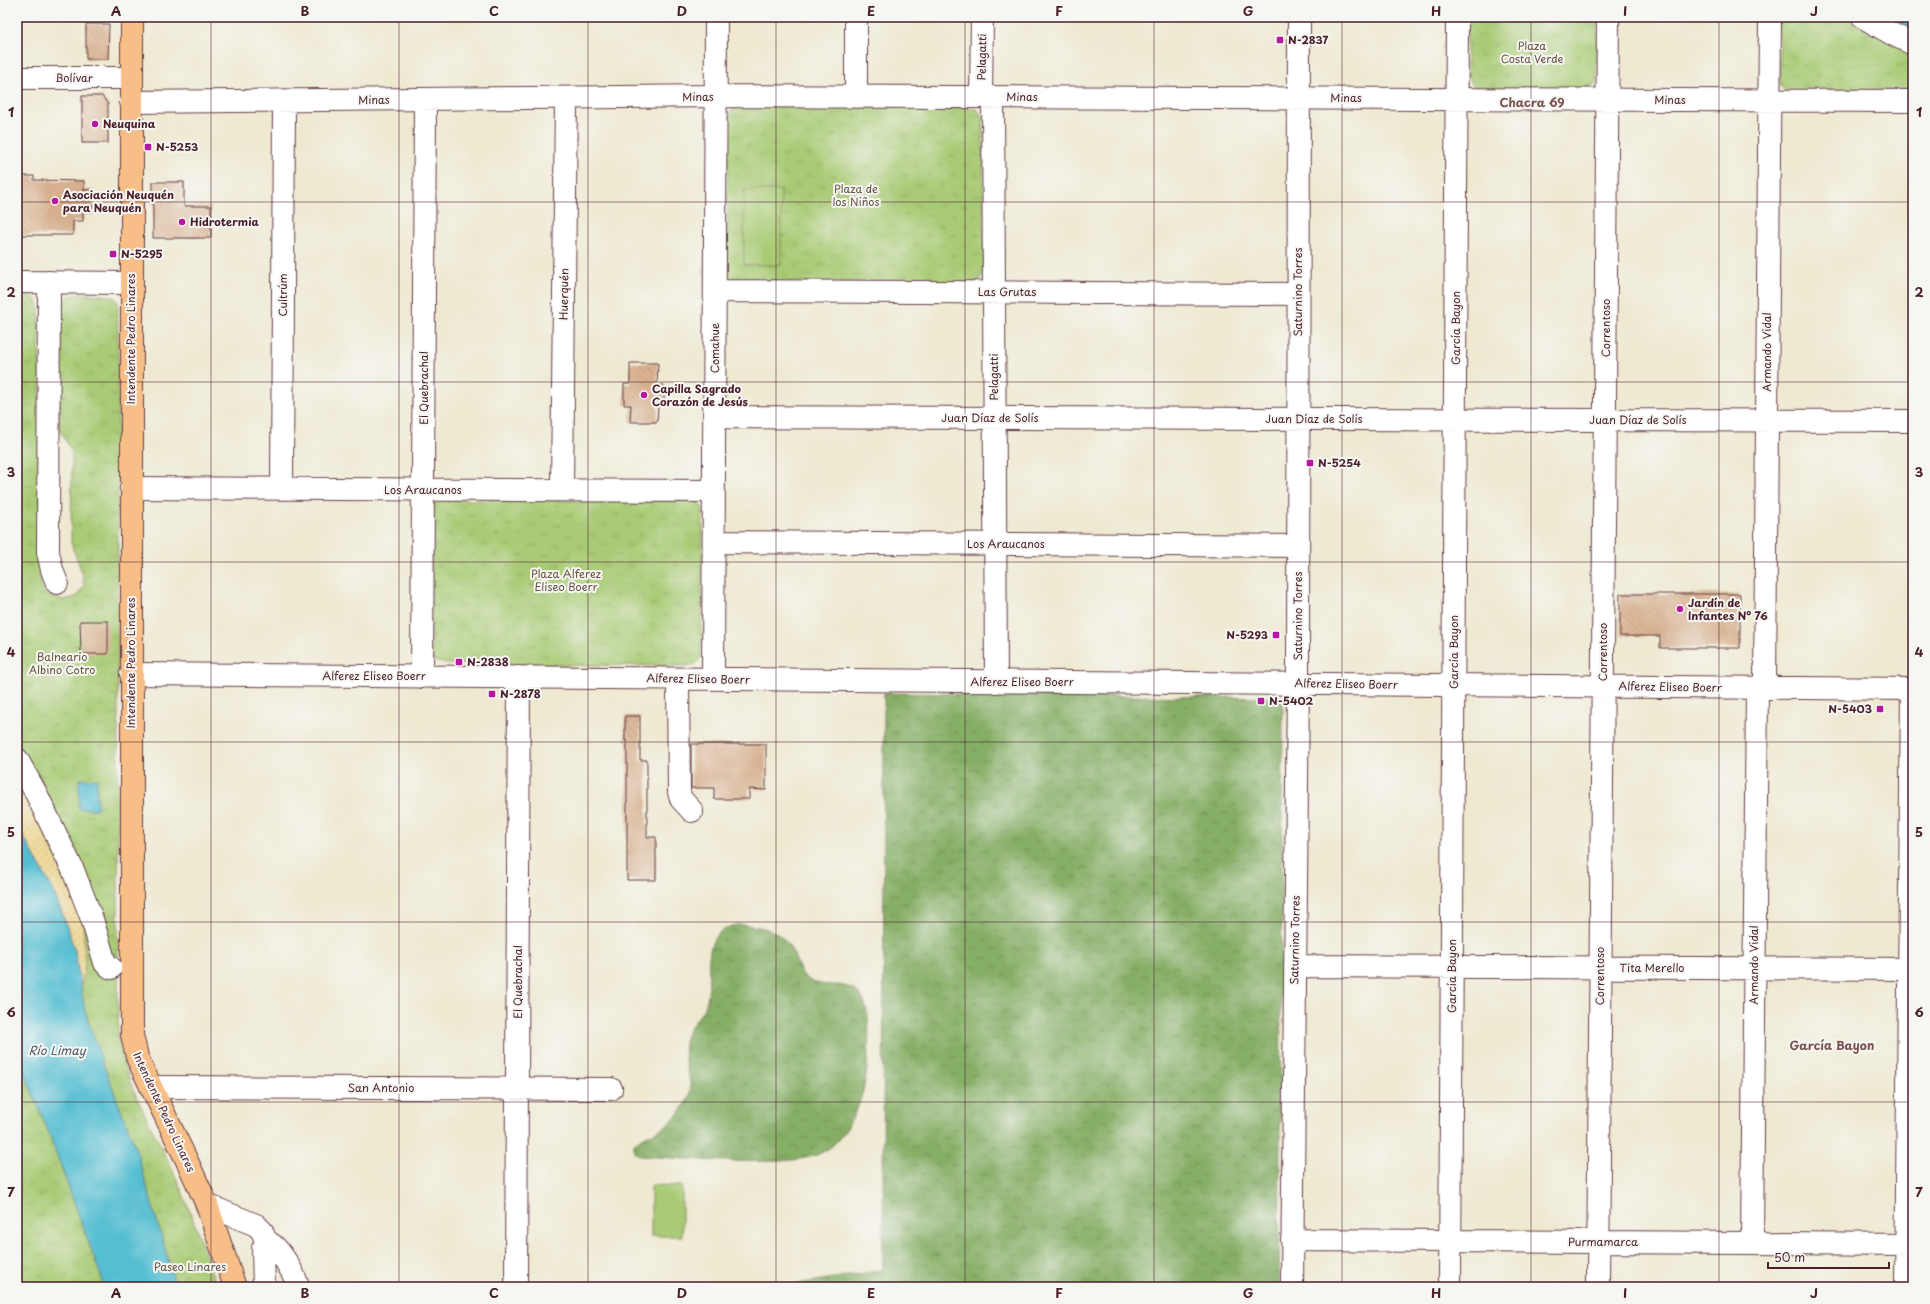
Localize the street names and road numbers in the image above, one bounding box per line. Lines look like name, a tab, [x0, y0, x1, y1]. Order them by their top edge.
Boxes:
street label: Pelagatti	[973, 33, 990, 81]
street label: Bolívar	[55, 69, 93, 86]
street label: Minas	[682, 88, 714, 105]
street label: Minas	[1006, 88, 1038, 105]
street label: Minas	[1330, 89, 1362, 106]
street label: Minas	[358, 91, 390, 108]
street label: Minas	[1654, 91, 1686, 108]
street label: Saturnino Torres	[1289, 247, 1306, 337]
street label: Huerquén	[555, 268, 572, 320]
street label: Intendente Pedro Linares	[122, 273, 139, 405]
street label: Cultrúm	[274, 273, 291, 317]
street label: Las Grutas	[978, 283, 1036, 300]
street label: García Bayon	[1447, 291, 1464, 365]
street label: Correntoso	[1597, 299, 1614, 357]
street label: Armando Vidal	[1758, 312, 1775, 392]
street label: Comahue	[706, 323, 723, 373]
street label: El Quebrachal	[415, 351, 432, 425]
street label: Pelagatti	[985, 353, 1002, 401]
street label: Juan Díaz de Solís	[941, 409, 1039, 426]
street label: Juan Díaz de Solís	[1265, 410, 1363, 427]
street label: Juan Díaz de Solís	[1589, 411, 1687, 428]
street label: Los Araucanos	[384, 481, 462, 498]
street label: Los Araucanos	[967, 535, 1045, 552]
street label: Saturnino Torres	[1289, 571, 1306, 661]
street label: Intendente Pedro Linares	[122, 597, 139, 729]
street label: García Bayon	[1445, 615, 1462, 689]
street label: Correntoso	[1594, 623, 1611, 681]
street label: Alferez Eliseo Boerr	[322, 667, 426, 684]
street label: Alferez Eliseo Boerr	[646, 669, 750, 688]
street label: Alferez Eliseo Boerr	[970, 673, 1074, 690]
street label: Alferez Eliseo Boerr	[1294, 674, 1398, 693]
street label: Alferez Eliseo Boerr	[1618, 677, 1722, 696]
street label: Saturnino Torres	[1285, 895, 1304, 985]
street label: Armando Vidal	[1745, 925, 1762, 1005]
street label: García Bayon	[1443, 939, 1460, 1013]
street label: El Quebrachal	[509, 945, 526, 1019]
street label: Correntoso	[1591, 947, 1608, 1005]
street label: Tita Merello	[1620, 959, 1684, 976]
street label: Intendente Pedro Linares	[129, 1049, 200, 1175]
street label: San Antonio	[348, 1079, 414, 1096]
street label: Purmamarca	[1568, 1233, 1639, 1250]

